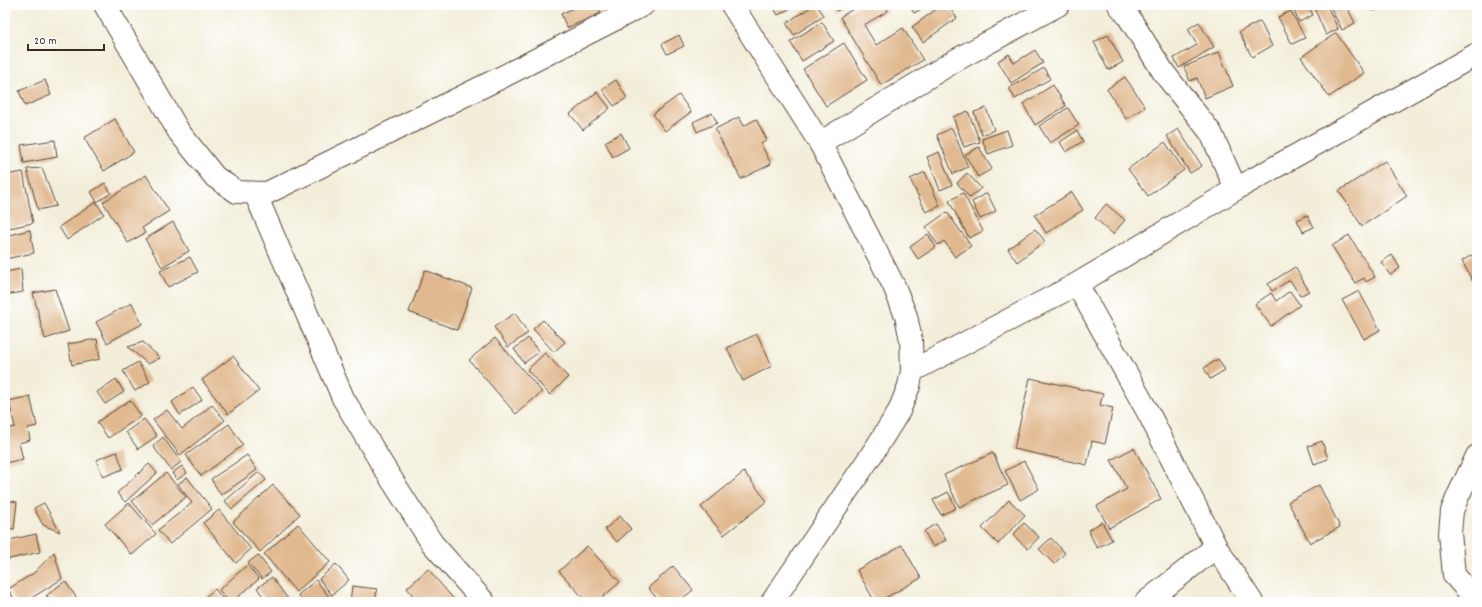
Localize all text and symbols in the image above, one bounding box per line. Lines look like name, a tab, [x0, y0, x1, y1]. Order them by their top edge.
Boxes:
scale bar	[28, 26, 104, 52]
text: 20 m	[34, 33, 57, 50]

